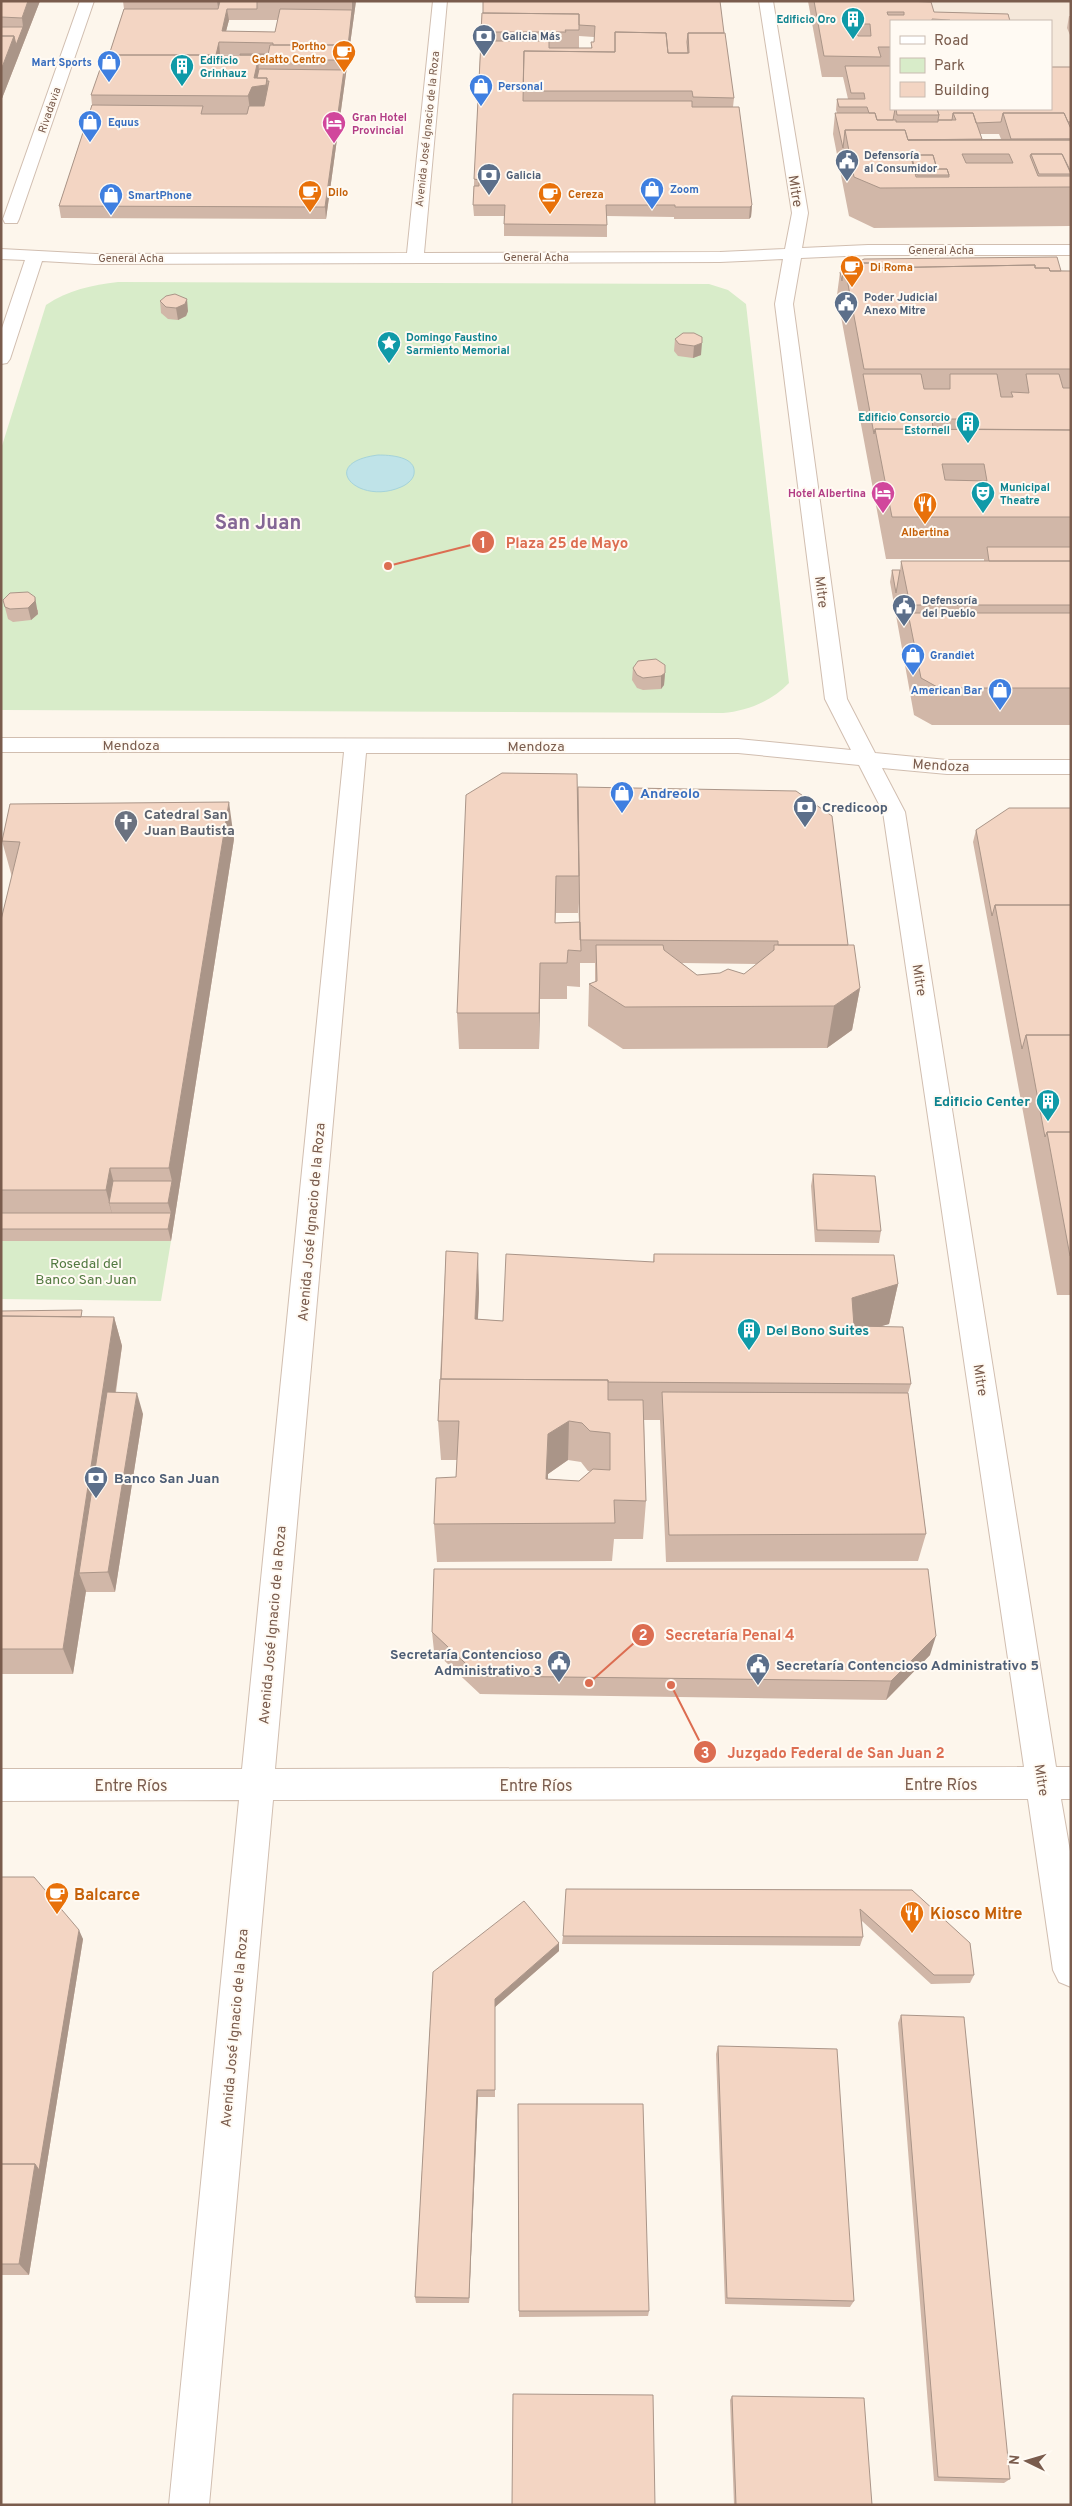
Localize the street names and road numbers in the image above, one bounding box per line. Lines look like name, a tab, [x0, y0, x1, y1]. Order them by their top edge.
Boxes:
street label: Avenida José Ignacio de la Roza	[413, 50, 443, 208]
street label: Rivadavia	[36, 85, 64, 135]
street label: Mitre	[784, 174, 805, 208]
street label: General Acha	[908, 244, 974, 258]
street label: General Acha	[503, 251, 569, 265]
street label: General Acha	[98, 252, 164, 266]
street label: Mitre	[810, 575, 831, 609]
street label: Mendoza	[102, 738, 160, 755]
street label: Mendoza	[507, 739, 565, 756]
street label: Mendoza	[912, 757, 970, 776]
street label: Mitre	[908, 963, 929, 997]
street label: Avenida José Ignacio de la Roza	[295, 1122, 330, 1322]
street label: Mitre	[969, 1363, 990, 1397]
street label: Avenida José Ignacio de la Roza	[256, 1525, 291, 1725]
street label: Mitre	[1030, 1763, 1051, 1797]
street label: Entre Ríos	[905, 1776, 977, 1796]
street label: Entre Ríos	[95, 1777, 167, 1797]
street label: Entre Ríos	[500, 1777, 572, 1797]
street label: Avenida José Ignacio de la Roza	[218, 1928, 253, 2128]

